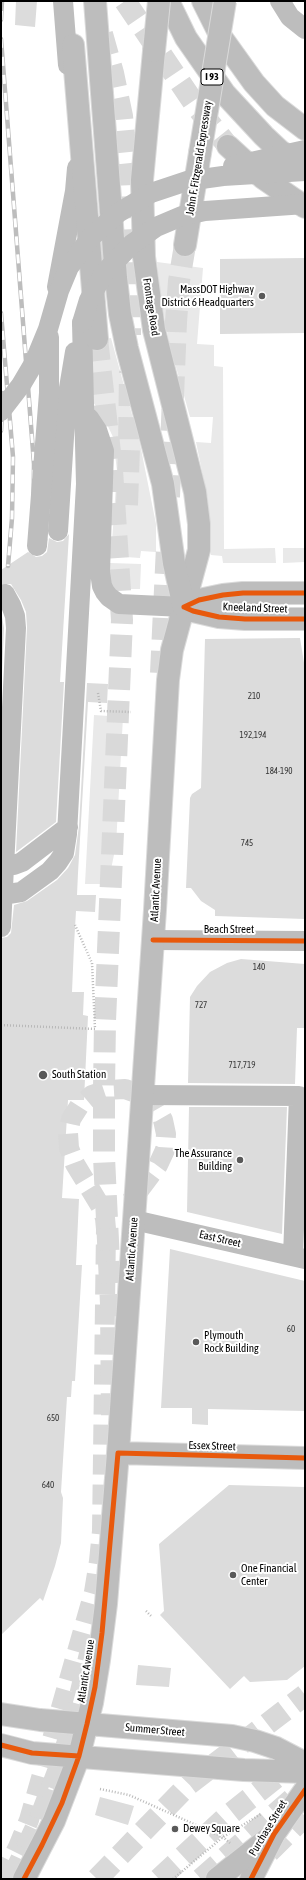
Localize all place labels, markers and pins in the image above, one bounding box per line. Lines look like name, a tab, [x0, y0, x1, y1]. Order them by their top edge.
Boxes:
place label: MassDOT Highway District 6 Headquarters	[161, 283, 254, 309]
marker: MassDOT Highway District 6 Headquarters	[257, 291, 267, 301]
place label: South Station	[52, 1068, 106, 1082]
marker: South Station	[37, 1069, 49, 1081]
place label: The Assurance Building	[175, 1147, 232, 1173]
marker: The Assurance Building	[235, 1155, 245, 1165]
place label: Plymouth Rock Building	[204, 1329, 259, 1355]
marker: Plymouth Rock Building	[191, 1337, 201, 1347]
place label: One Financial Center	[241, 1562, 297, 1588]
marker: One Financial Center	[228, 1570, 238, 1580]
place label: Dewey Square	[183, 1822, 240, 1836]
marker: Dewey Square	[170, 1824, 180, 1834]

